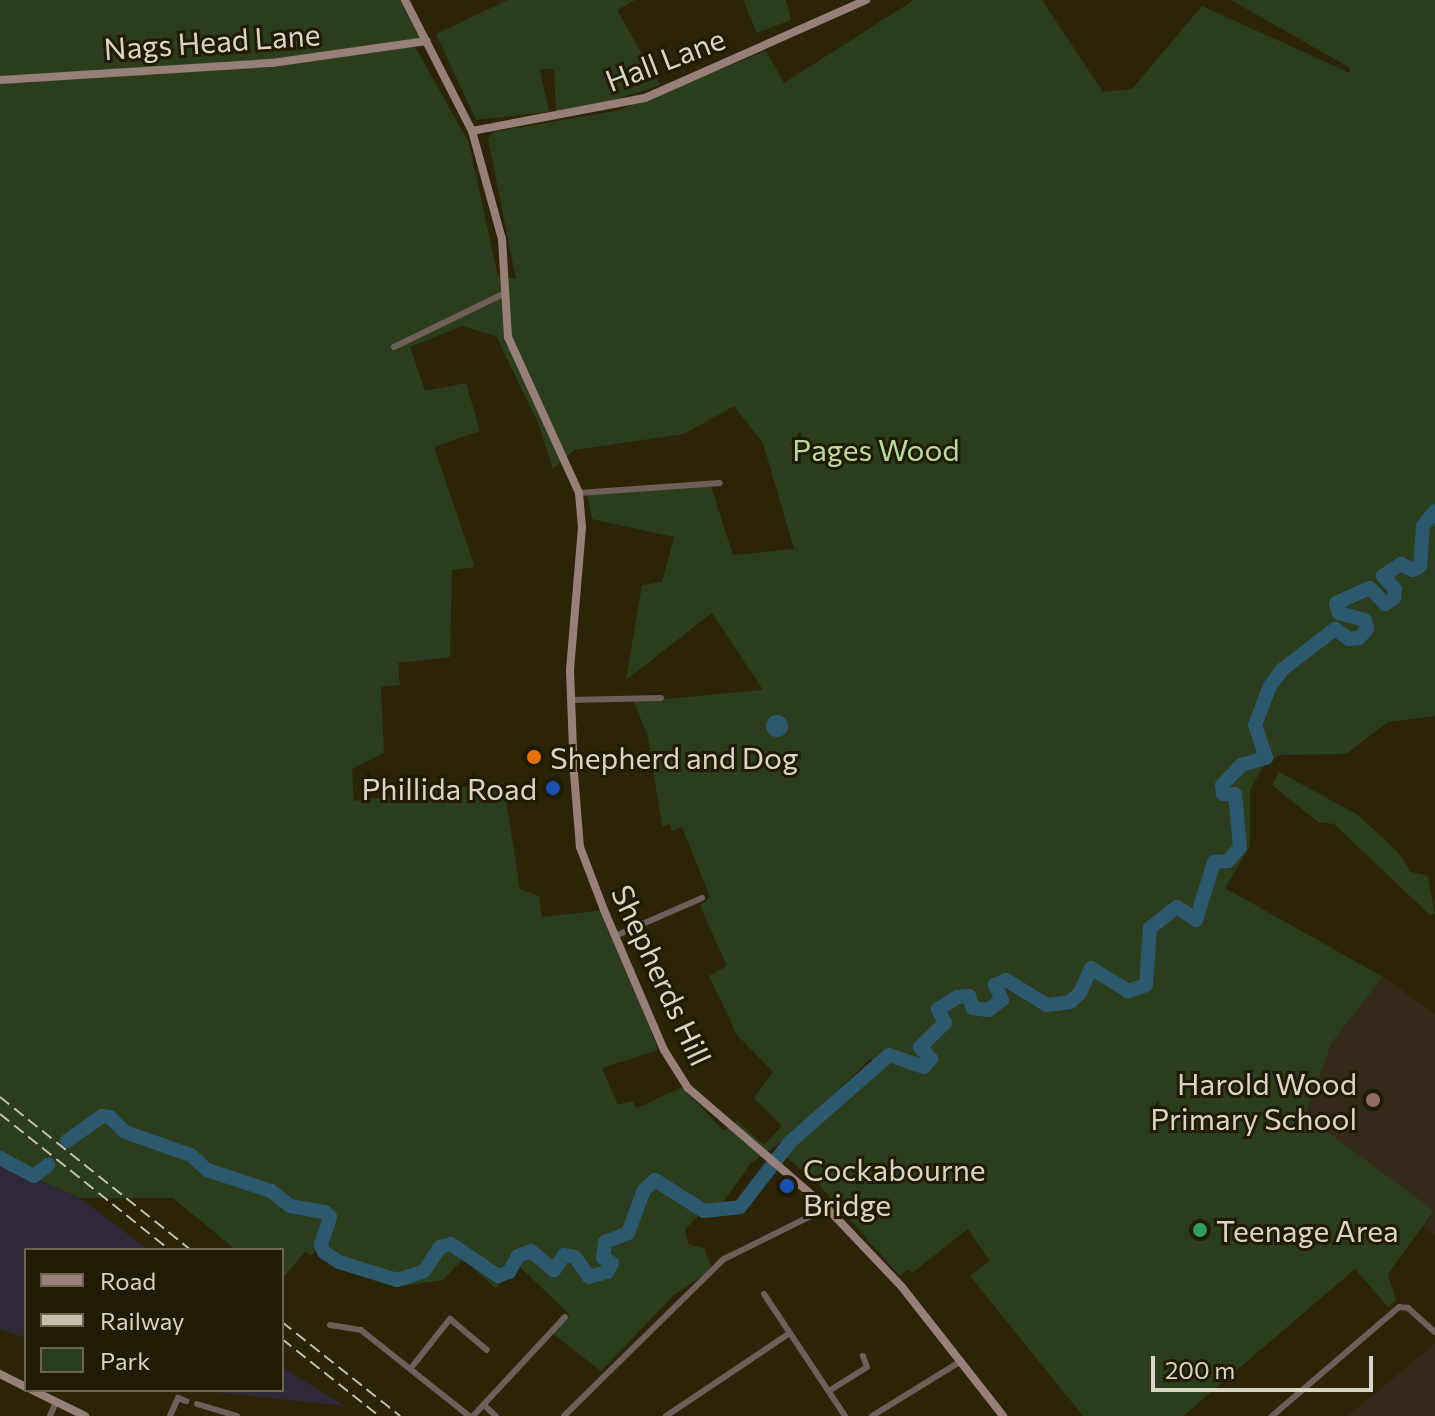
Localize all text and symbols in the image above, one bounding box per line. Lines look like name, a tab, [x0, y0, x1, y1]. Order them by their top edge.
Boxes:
street label: Nags Head Lane	[103, 15, 321, 67]
street label: Hall Lane	[600, 20, 730, 98]
park label: Pages Wood	[792, 431, 960, 467]
place label: Shepherd and Dog	[550, 739, 798, 775]
marker: Shepherd and Dog	[525, 748, 543, 766]
place label: Phillida Road	[362, 770, 537, 806]
marker: Phillida Road	[544, 779, 562, 797]
street label: Shepherds Hill	[604, 879, 720, 1071]
place label: Harold Wood Primary School	[1150, 1065, 1357, 1136]
marker: Harold Wood Primary School	[1364, 1091, 1382, 1109]
place label: Cockabourne Bridge	[803, 1151, 986, 1222]
marker: Cockabourne Bridge	[778, 1177, 796, 1195]
place label: Teenage Area	[1216, 1212, 1399, 1248]
marker: Teenage Area	[1191, 1221, 1209, 1239]
legend	[24, 1248, 284, 1392]
text: Road	[100, 1266, 156, 1295]
text: Railway	[100, 1306, 185, 1335]
scale bar	[1155, 1340, 1377, 1390]
text: Park	[100, 1346, 150, 1375]
text: 200 m	[1165, 1355, 1235, 1384]

